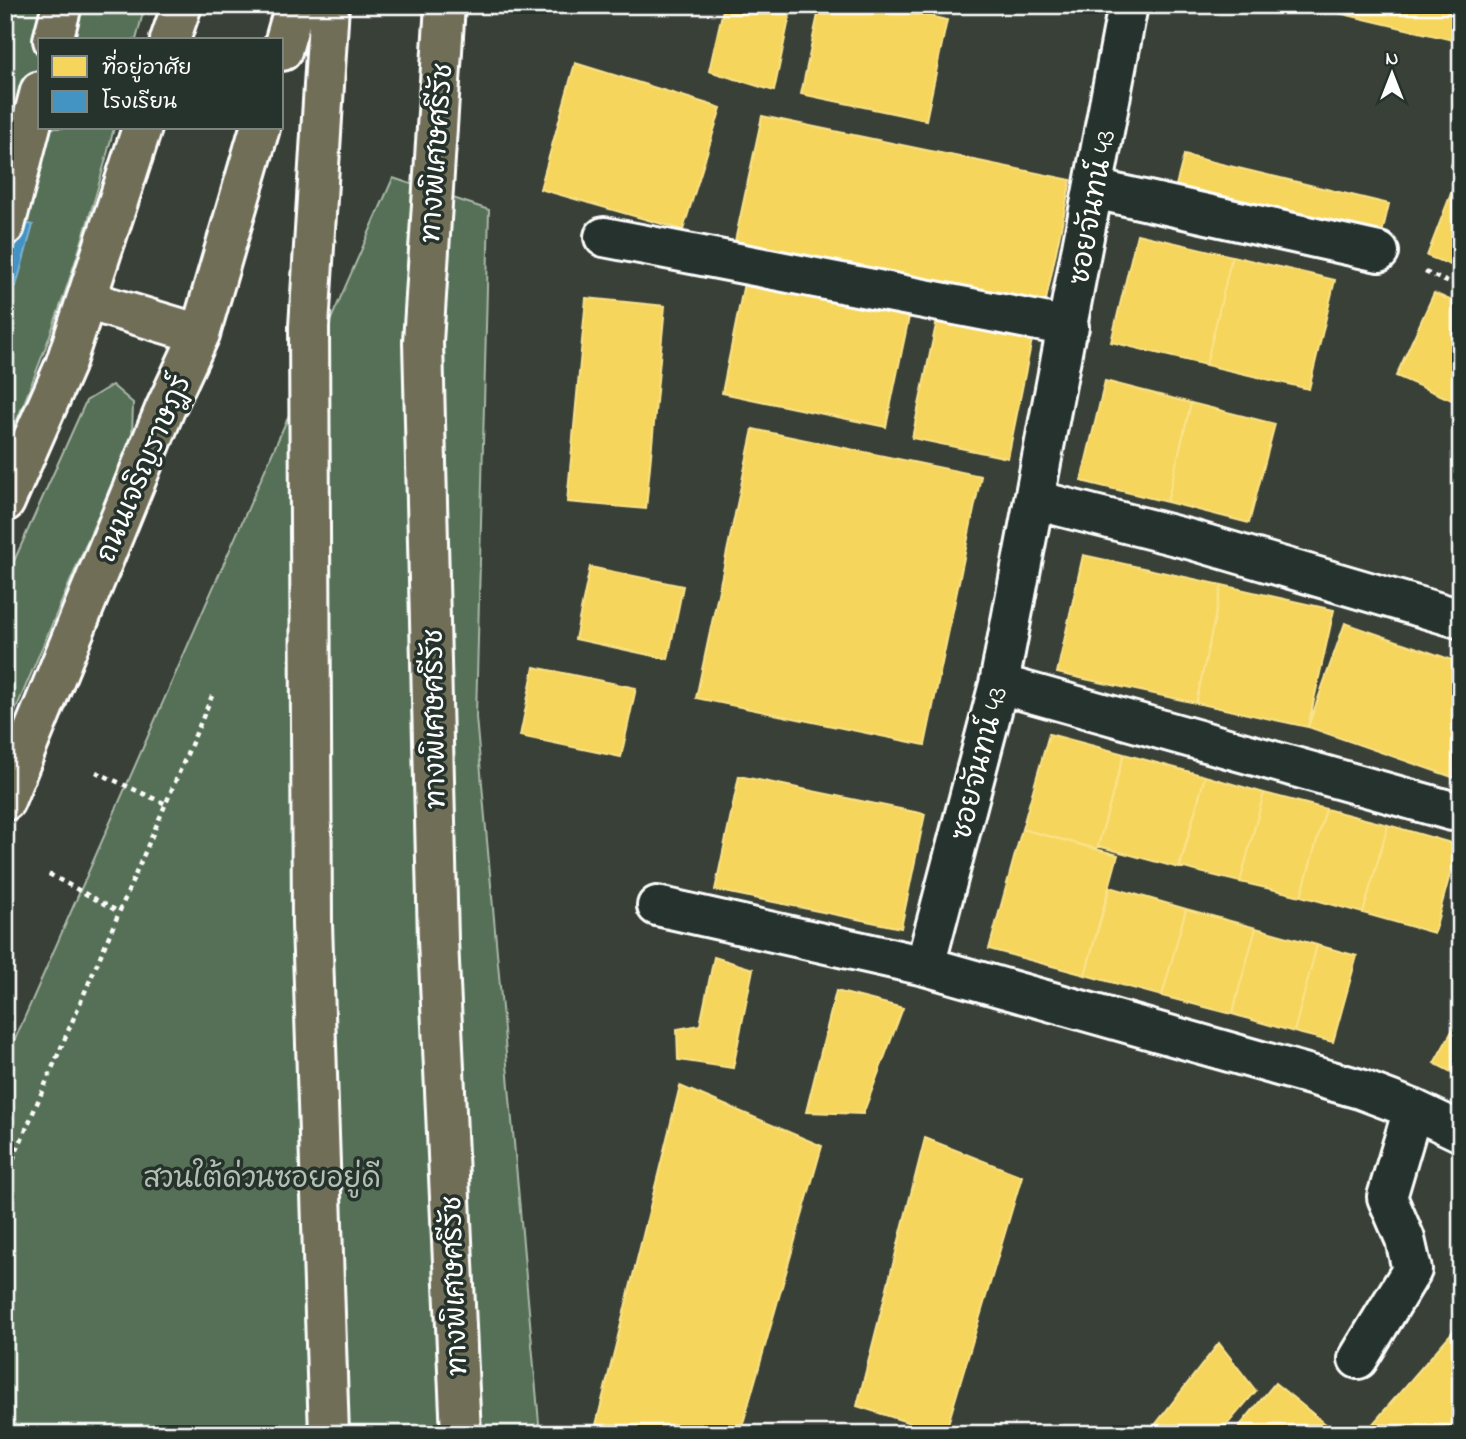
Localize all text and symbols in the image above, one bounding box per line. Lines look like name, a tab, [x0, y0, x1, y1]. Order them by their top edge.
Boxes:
legend	[38, 38, 284, 130]
north arrow	[1358, 38, 1428, 108]
text: N	[1386, 46, 1399, 73]
text: ที่อยู่อาศัย	[102, 49, 192, 84]
street label: ทางพิเศษศรีรัช	[412, 62, 465, 245]
text: โรงเรียน	[102, 88, 177, 118]
street label: ซอยจันทน์ 43	[1059, 126, 1128, 288]
street label: ถนนเจริญราษฎร์	[85, 368, 203, 569]
street label: ทางพิเศษศรีรัช	[414, 629, 459, 809]
street label: ซอยจันทน์ 43	[941, 682, 1020, 845]
park label: สวนใต้ด่วนซอยอยู่ดี	[143, 1158, 381, 1201]
street label: ทางพิเศษศรีรัช	[433, 1195, 480, 1377]

